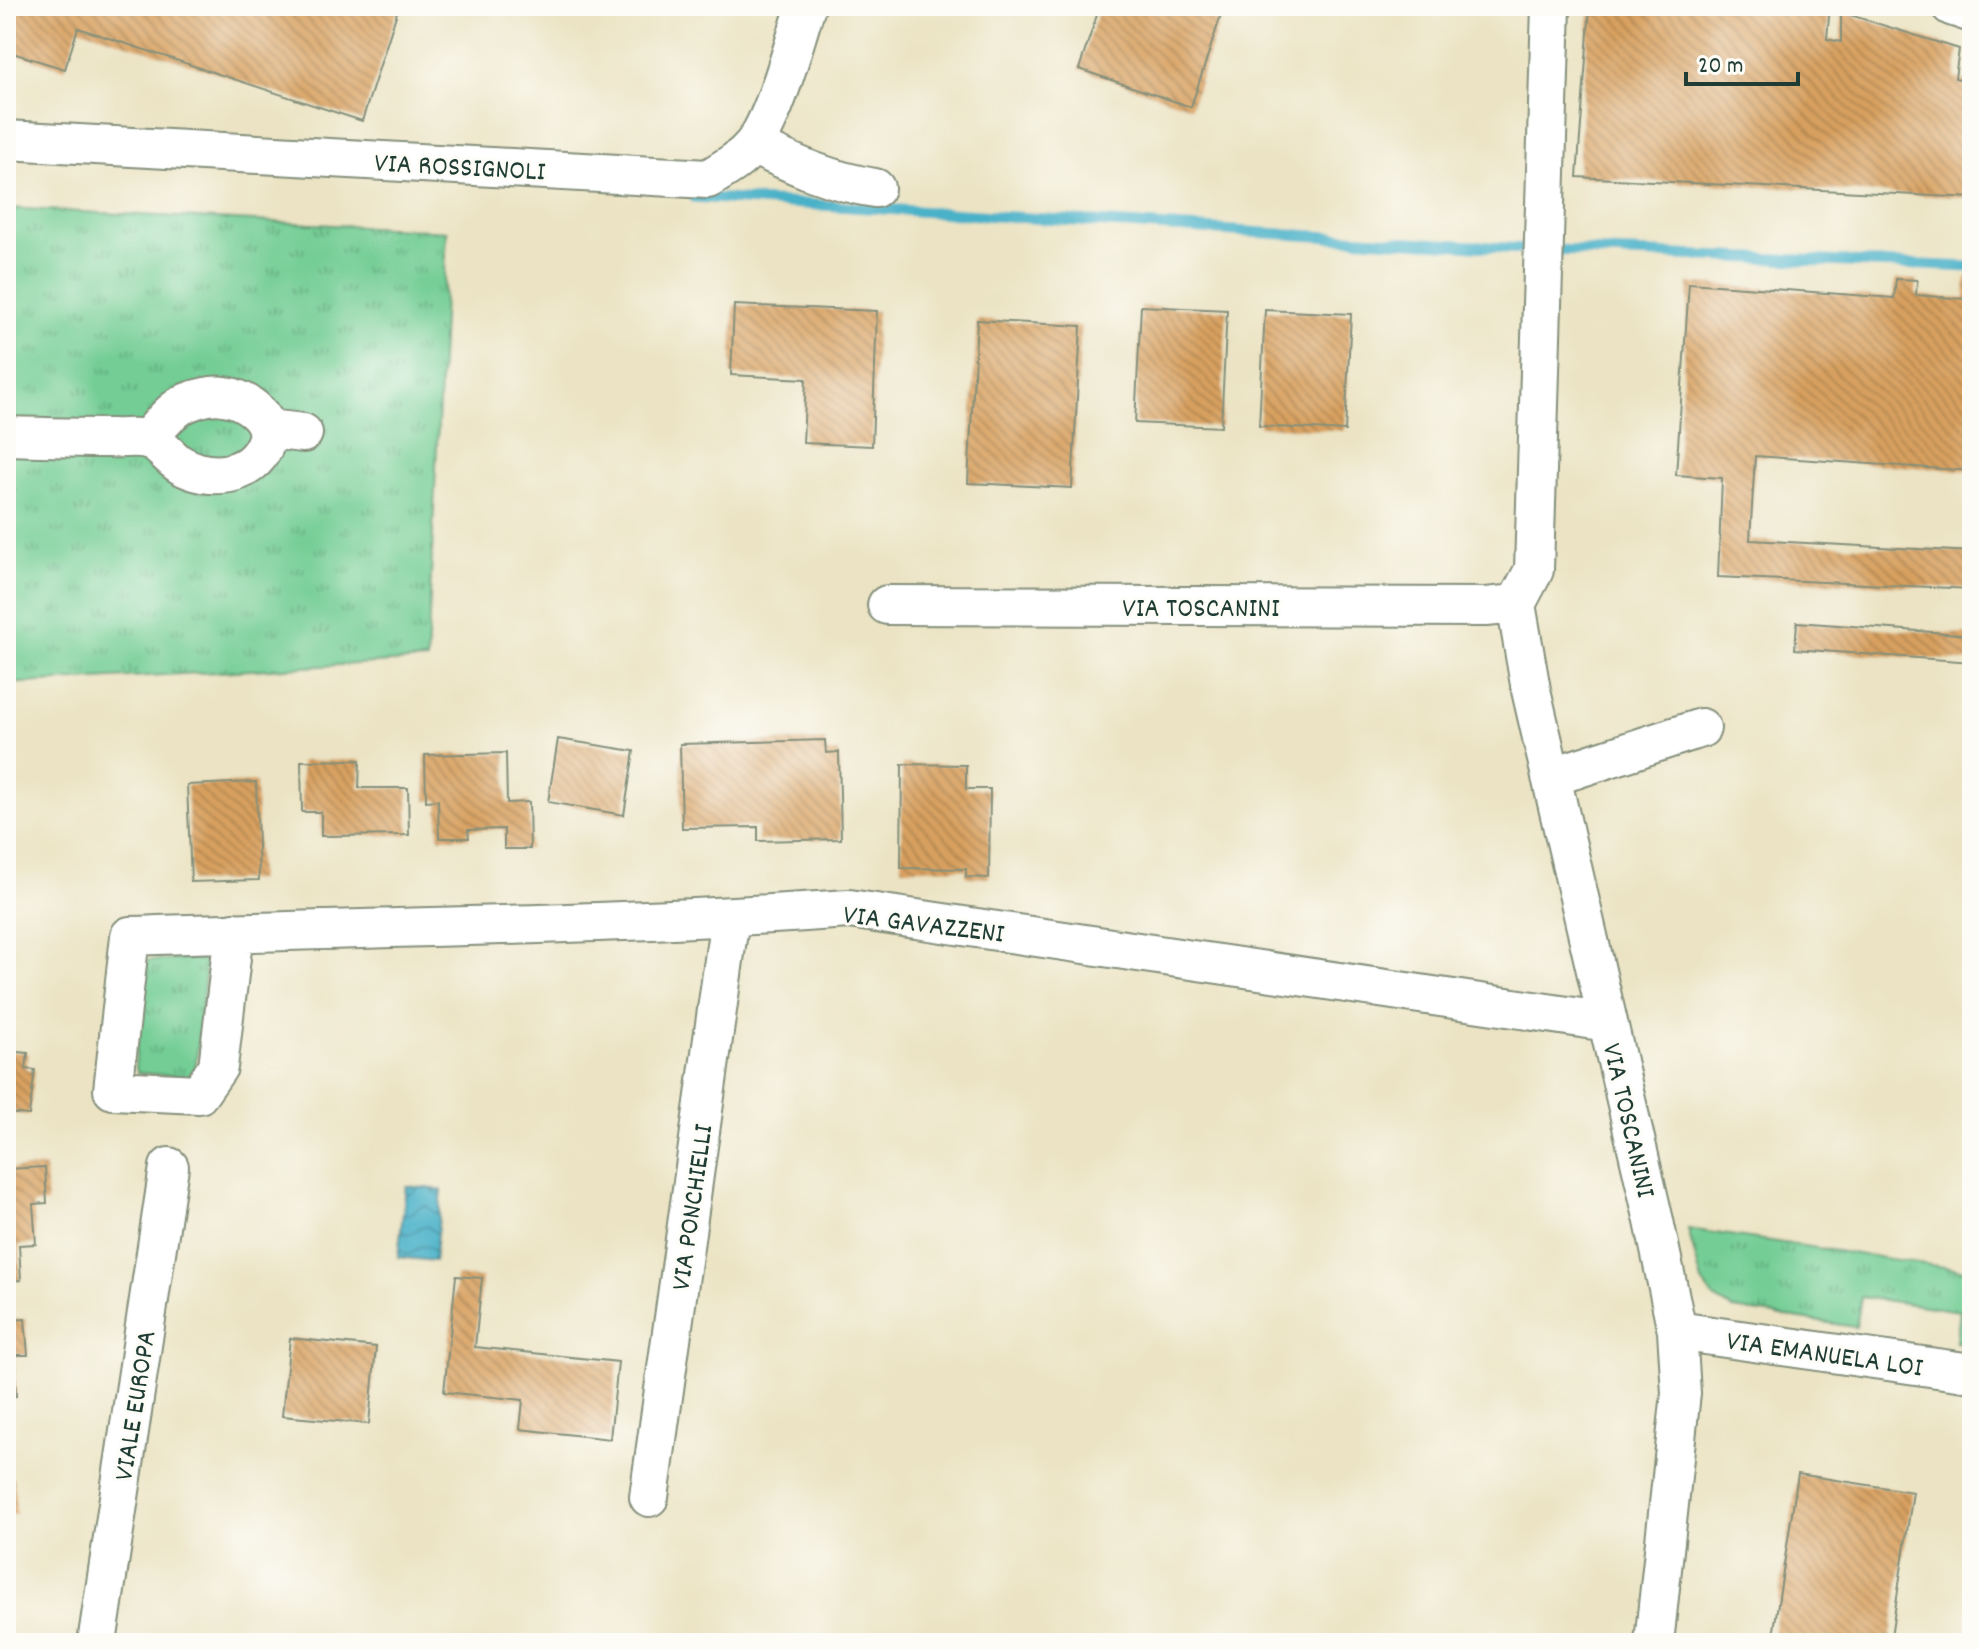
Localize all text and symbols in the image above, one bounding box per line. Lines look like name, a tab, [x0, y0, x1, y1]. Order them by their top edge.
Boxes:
scale bar	[1686, 36, 1798, 86]
text: 20 m	[1698, 50, 1744, 84]
street label: VIA ROSSIGNOLI	[373, 146, 547, 194]
street label: VIA TOSCANINI	[1122, 591, 1280, 631]
street label: VIA GAVAZZENI	[841, 897, 1007, 957]
street label: VIA TOSCANINI	[1589, 1040, 1663, 1203]
street label: VIA PONCHIELLI	[663, 1122, 726, 1293]
street label: VIA EMANUELA LOI	[1724, 1323, 1925, 1391]
street label: VIALE EUROPA	[106, 1328, 170, 1484]

